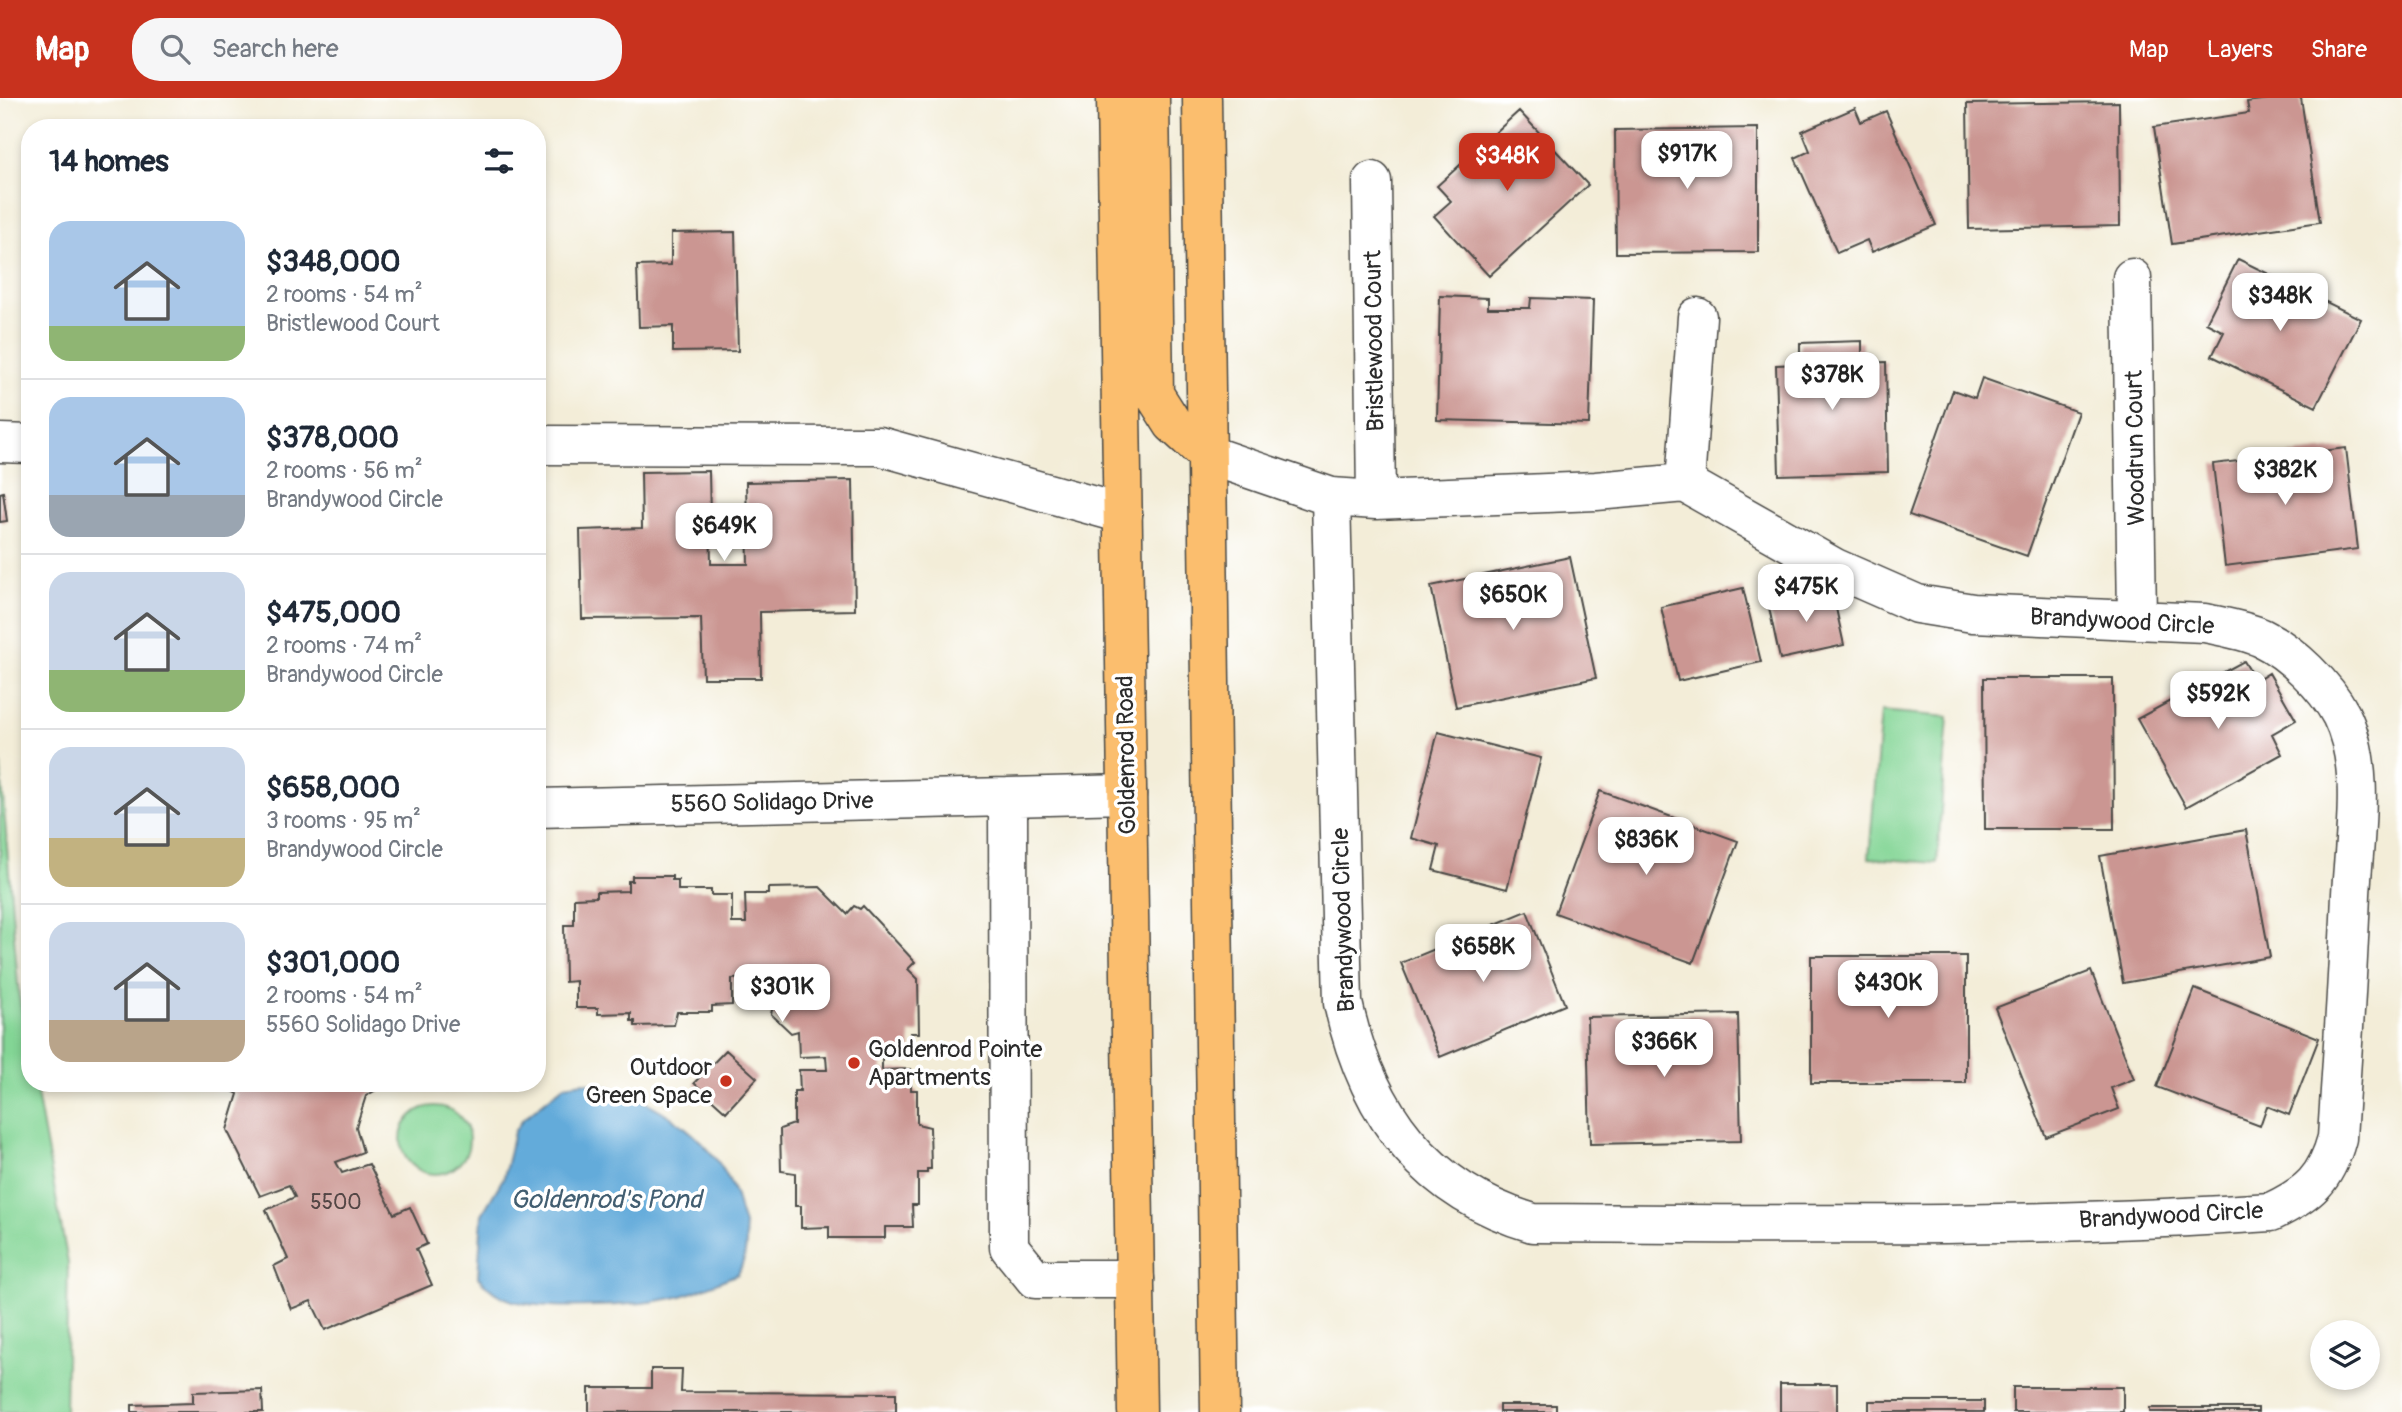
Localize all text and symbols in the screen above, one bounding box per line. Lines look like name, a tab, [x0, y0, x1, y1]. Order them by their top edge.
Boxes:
search box	[132, 18, 622, 81]
text: Map	[35, 29, 90, 70]
icon: search	[156, 30, 194, 68]
text: Search here	[212, 33, 339, 65]
text: Map	[2129, 35, 2169, 64]
text: Layers	[2207, 35, 2273, 64]
text: Share	[2311, 35, 2367, 64]
pin: $917K	[1638, 132, 1736, 191]
pin: $348K	[1458, 134, 1556, 193]
text: $917K	[1657, 139, 1717, 168]
text: $348K	[1475, 141, 1539, 170]
icon: filters	[480, 142, 518, 180]
text: 14 homes	[49, 143, 169, 180]
text: $348,000	[266, 243, 401, 280]
icon: home	[105, 249, 189, 333]
street label: Bristlewood Court	[1358, 250, 1391, 432]
pin: $348K	[2231, 274, 2329, 333]
text: 2 rooms · 54 m²	[266, 280, 423, 309]
text: $348K	[2248, 281, 2312, 310]
text: Bristlewood Court	[266, 309, 440, 338]
pin: $378K	[1783, 352, 1881, 412]
text: $378K	[1801, 360, 1863, 389]
street label: Woodrun Court	[2120, 370, 2151, 526]
text: $378,000	[266, 419, 399, 456]
icon: home	[105, 425, 189, 509]
pin: $382K	[2236, 448, 2334, 507]
text: $382K	[2253, 455, 2317, 484]
text: 2 rooms · 56 m²	[266, 456, 423, 485]
text: Brandywood Circle	[266, 485, 443, 514]
pin: $649K	[675, 504, 773, 563]
text: $649K	[692, 511, 756, 540]
pin: $475K	[1757, 564, 1855, 624]
text: $475K	[1774, 572, 1838, 601]
pin: $650K	[1464, 573, 1562, 632]
text: $650K	[1479, 580, 1547, 609]
text: $475,000	[266, 594, 401, 631]
icon: home	[105, 600, 189, 684]
street label: Brandywood Circle	[2029, 602, 2215, 641]
text: 2 rooms · 74 m²	[266, 631, 422, 660]
text: Brandywood Circle	[266, 660, 443, 689]
pin: $592K	[2169, 672, 2267, 731]
street label: Goldenrod Road	[1111, 675, 1142, 835]
text: $592K	[2186, 679, 2250, 708]
text: $658,000	[266, 769, 400, 806]
icon: home	[105, 775, 189, 859]
street label: 5560 Solidago Drive	[670, 786, 874, 819]
text: 3 rooms · 95 m²	[266, 806, 421, 835]
pin: $836K	[1597, 818, 1695, 877]
text: $836K	[1614, 825, 1678, 854]
street label: Brandywood Circle	[1326, 827, 1361, 1013]
text: Brandywood Circle	[266, 835, 443, 864]
pin: $658K	[1434, 924, 1532, 984]
text: $658K	[1451, 932, 1515, 961]
text: $301,000	[266, 944, 400, 981]
icon: home	[105, 950, 189, 1034]
pin: $430K	[1839, 960, 1937, 1020]
pin: $301K	[733, 964, 831, 1024]
text: $430K	[1854, 968, 1922, 997]
text: $301K	[750, 972, 814, 1001]
text: 2 rooms · 54 m²	[266, 981, 423, 1010]
text: 5560 Solidago Drive	[266, 1010, 460, 1039]
pin: $366K	[1615, 1020, 1713, 1079]
text: $366K	[1631, 1027, 1697, 1056]
place label: Goldenrod Pointe Apartments	[868, 1035, 1043, 1092]
place label: Outdoor Green Space	[586, 1053, 712, 1110]
marker: Goldenrod Pointe Apartments	[846, 1055, 862, 1071]
marker: Outdoor Green Space	[718, 1073, 734, 1089]
water label: Goldenrod's Pond	[511, 1184, 705, 1216]
house number: 5500	[310, 1189, 362, 1216]
street label: Brandywood Circle	[2078, 1196, 2264, 1235]
map controls	[2310, 1320, 2380, 1390]
button: layers	[2310, 1320, 2380, 1390]

